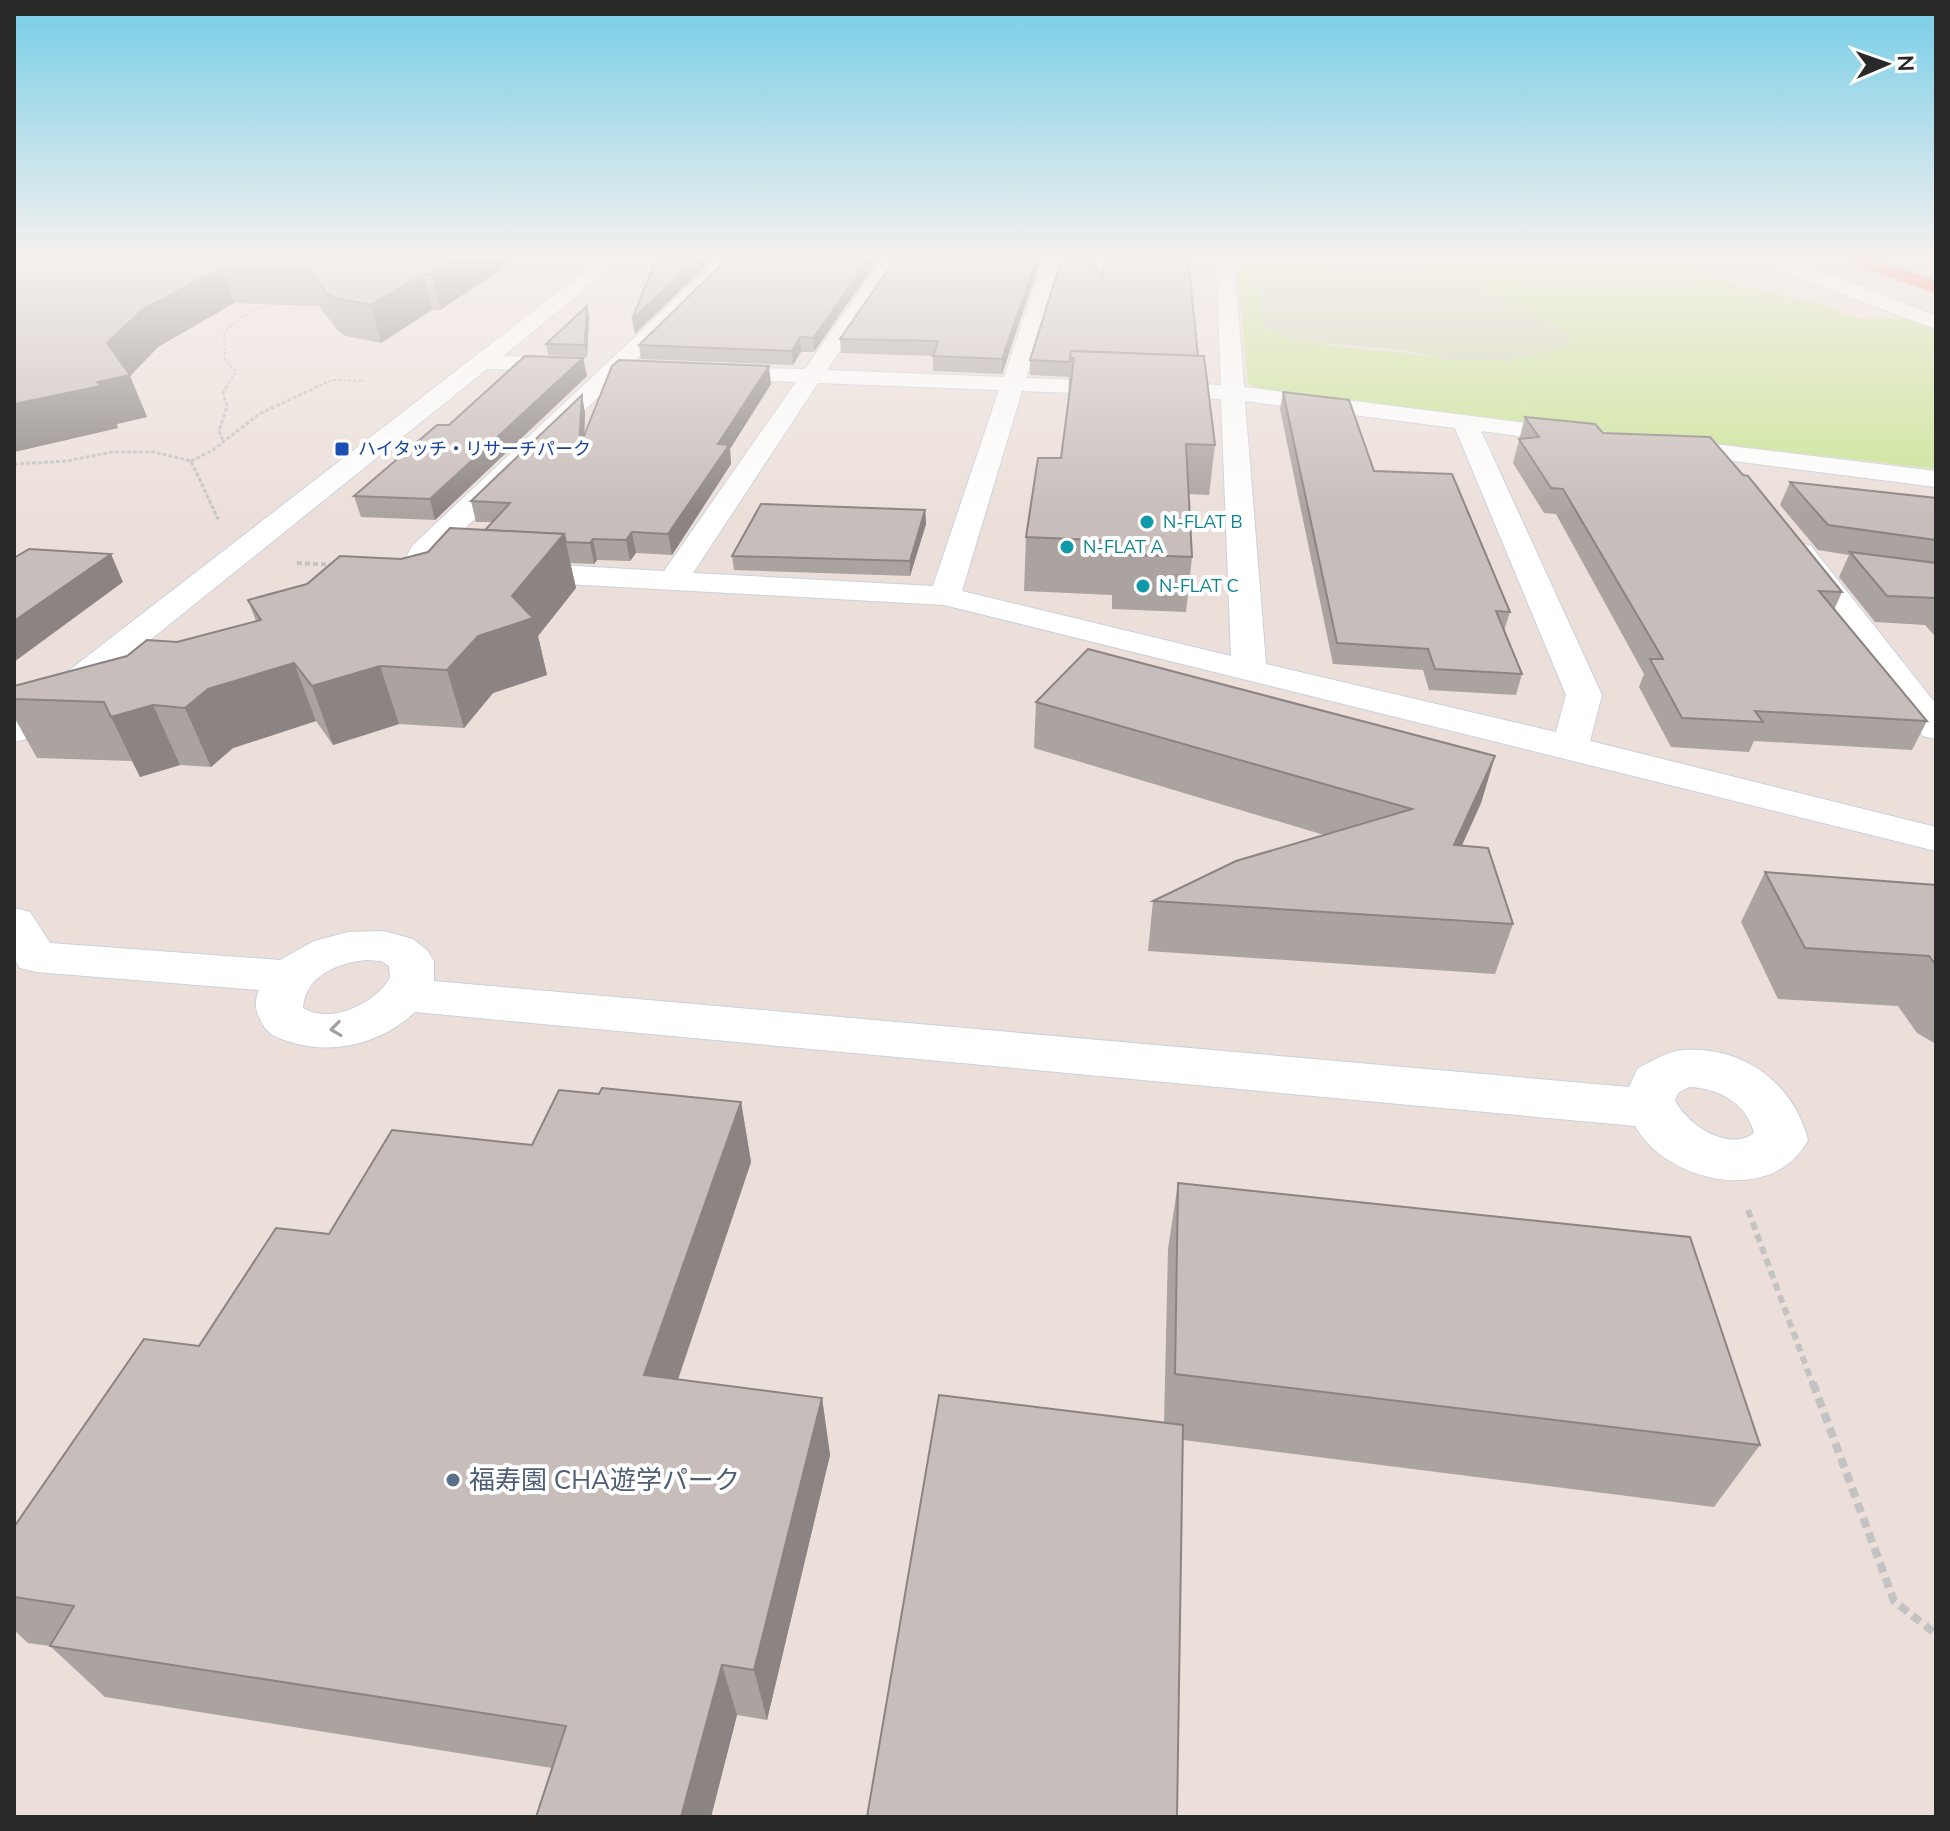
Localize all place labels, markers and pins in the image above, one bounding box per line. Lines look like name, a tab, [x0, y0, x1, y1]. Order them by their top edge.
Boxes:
place label: ハイタッチ・リサーチパーク	[358, 437, 591, 461]
marker: ハイタッチ・リサーチパーク	[333, 440, 351, 458]
place label: N-FLAT B	[1163, 510, 1243, 534]
marker: N-FLAT B	[1138, 513, 1156, 531]
place label: N-FLAT A	[1083, 535, 1164, 559]
marker: N-FLAT A	[1058, 538, 1076, 556]
place label: N-FLAT C	[1159, 574, 1239, 598]
marker: N-FLAT C	[1134, 577, 1152, 595]
place label: 福寿園 CHA遊学パーク	[469, 1463, 740, 1498]
marker: 福寿園 CHA遊学パーク	[444, 1471, 462, 1489]

